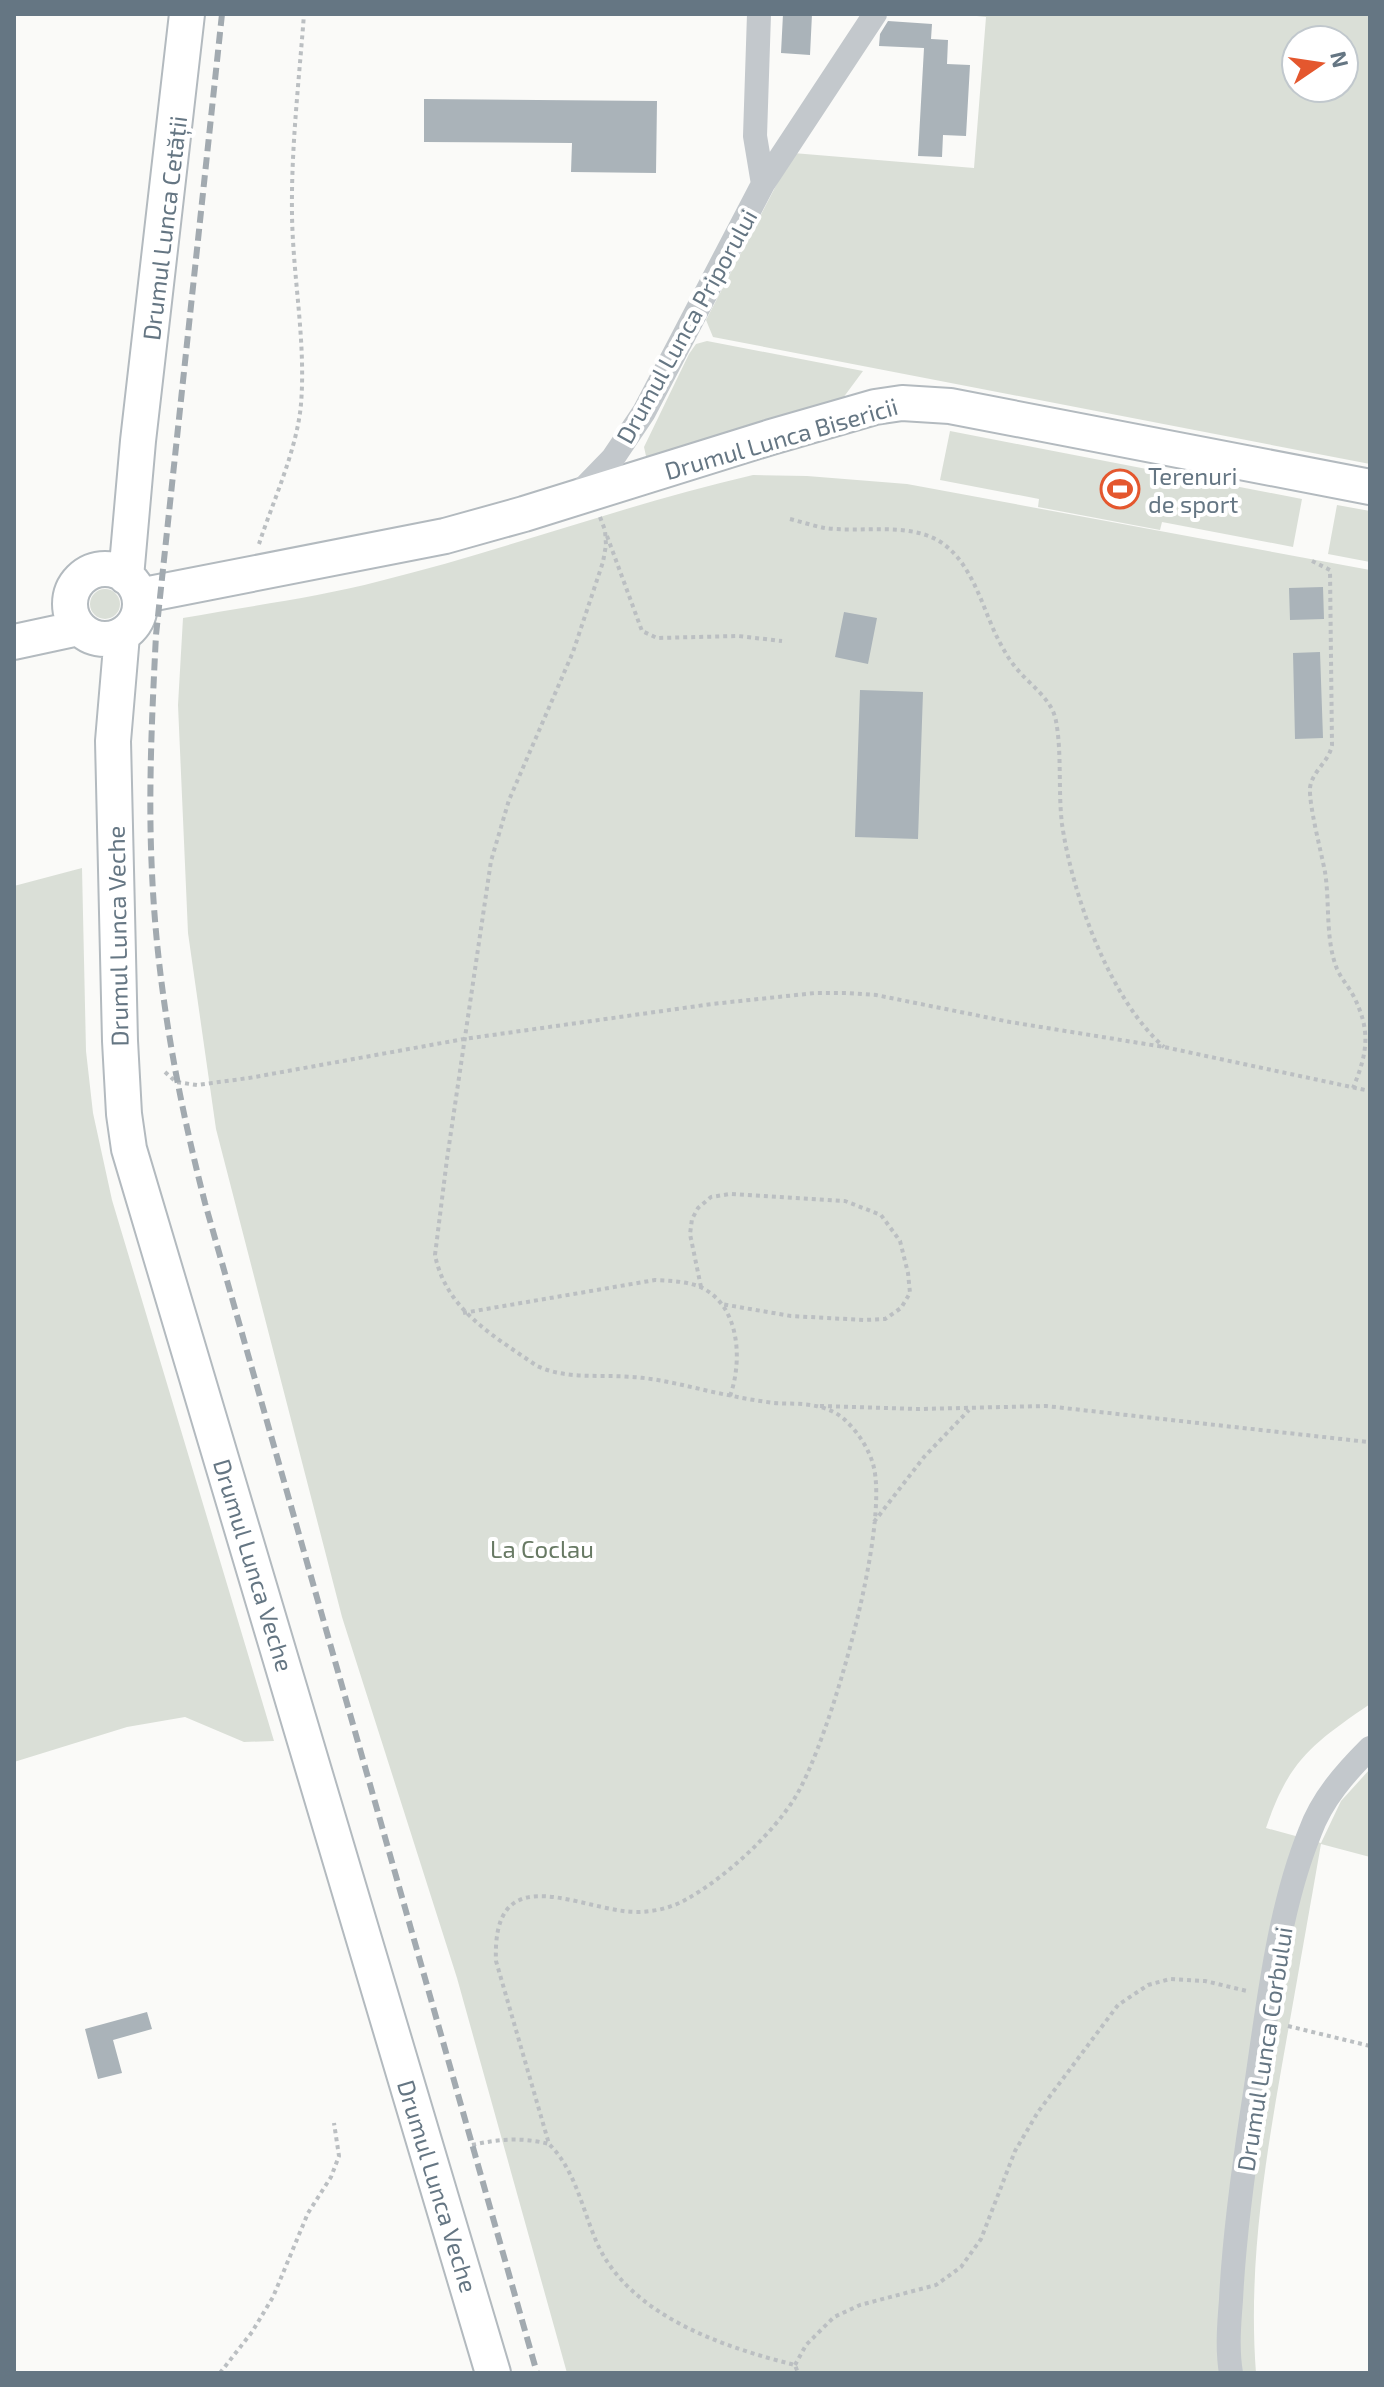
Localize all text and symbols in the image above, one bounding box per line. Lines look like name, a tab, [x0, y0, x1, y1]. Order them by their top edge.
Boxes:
north arrow	[1280, 24, 1360, 104]
text: N	[1326, 49, 1355, 70]
street label: Drumul Lunca Cetății	[136, 114, 194, 342]
street label: Drumul Lunca Priporului	[609, 204, 763, 448]
street label: Drumul Lunca Bisericii	[661, 391, 901, 485]
place label: Terenuri de sport	[1148, 461, 1239, 518]
sports icon: Terenuri de sport	[1099, 468, 1141, 510]
street label: Drumul Lunca Veche	[101, 825, 133, 1047]
street label: Drumul Lunca Veche	[208, 1455, 300, 1675]
park label: La Coclau	[490, 1534, 594, 1563]
street label: Drumul Lunca Corbului	[1230, 1925, 1298, 2173]
street label: Drumul Lunca Veche	[392, 2076, 484, 2296]

